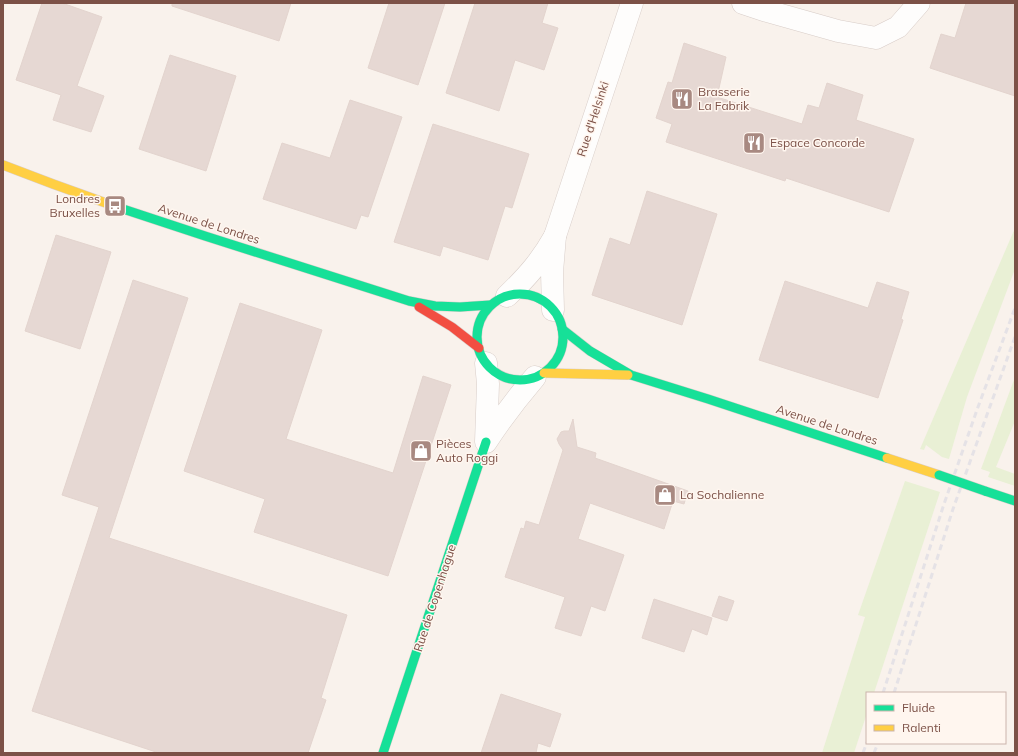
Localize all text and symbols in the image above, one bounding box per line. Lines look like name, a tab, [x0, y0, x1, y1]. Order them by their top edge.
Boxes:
street label: Rue d'Helsinki	[573, 79, 612, 158]
place label: Brasserie La Fabrik	[698, 84, 750, 113]
restaurant icon: Brasserie La Fabrik	[669, 86, 695, 112]
restaurant icon: Espace Concorde	[741, 130, 767, 156]
place label: Espace Concorde	[770, 135, 865, 150]
place label: Londres Bruxelles	[50, 191, 100, 220]
bus stop icon: Londres Bruxelles	[102, 193, 128, 219]
street label: Avenue de Londres	[156, 200, 262, 247]
street label: Avenue de Londres	[774, 401, 880, 448]
place label: Pièces Auto Roggi	[436, 436, 498, 465]
shop icon: Pièces Auto Roggi	[408, 438, 434, 464]
shop icon: La Sochalienne	[652, 482, 678, 508]
place label: La Sochalienne	[680, 487, 764, 502]
street label: Rue de Copenhague	[410, 542, 459, 653]
legend	[866, 692, 1006, 744]
text: Fluide	[902, 700, 935, 715]
text: Ralenti	[902, 720, 941, 735]

